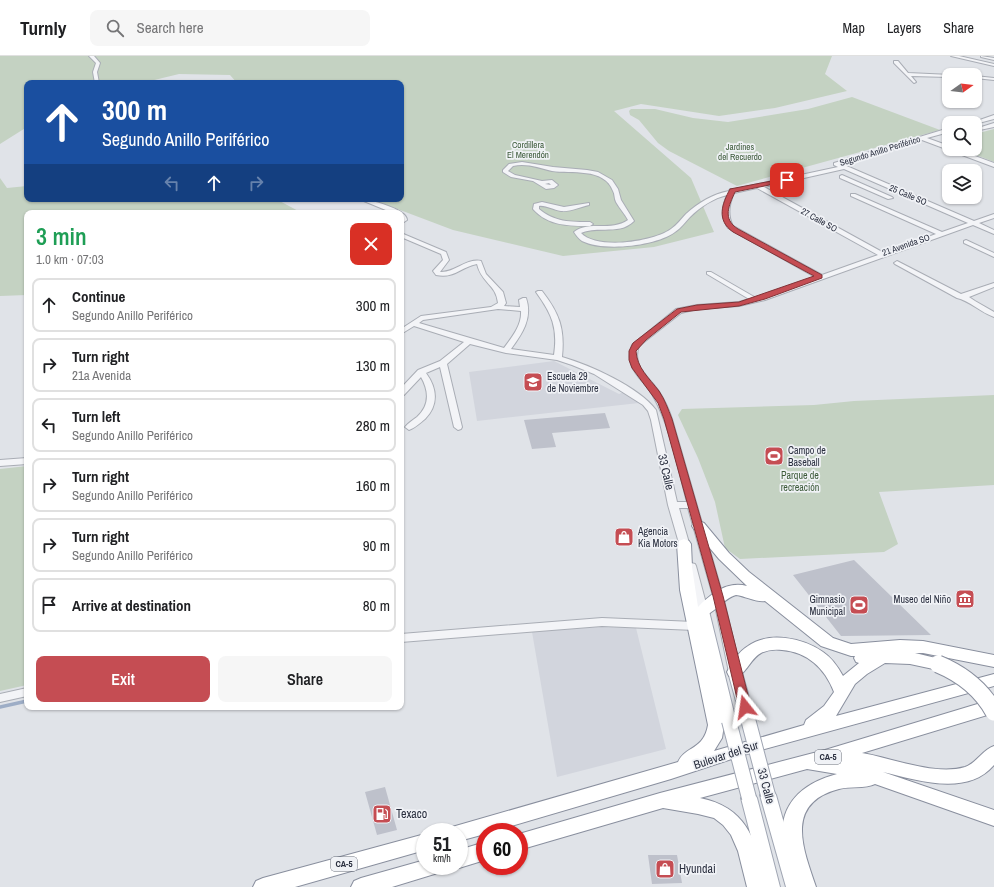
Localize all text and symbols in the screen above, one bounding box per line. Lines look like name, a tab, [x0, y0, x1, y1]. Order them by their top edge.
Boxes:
search box	[90, 10, 370, 46]
text: Turnly	[20, 15, 66, 41]
icon: search	[104, 17, 126, 39]
text: Search here	[136, 17, 204, 38]
text: Map	[843, 19, 865, 37]
text: Layers	[887, 19, 921, 37]
text: Share	[943, 19, 974, 37]
north arrow	[942, 68, 982, 108]
map controls	[942, 68, 982, 204]
text: 300 m	[102, 91, 167, 129]
icon: ahead	[36, 96, 88, 148]
button: search	[942, 116, 982, 156]
text: Segundo Anillo Periférico	[102, 127, 269, 152]
street label: Segundo Anillo Periférico	[838, 133, 922, 169]
park label: Cordillera El Merendón	[507, 139, 549, 161]
park label: Jardines del Recuerdo	[718, 141, 762, 163]
pin	[770, 163, 804, 197]
button: layers	[942, 164, 982, 204]
icon: arrive	[776, 169, 798, 191]
icon: left	[161, 172, 183, 194]
icon: ahead	[203, 172, 225, 194]
icon: right	[245, 172, 267, 194]
street label: 25 Calle SO	[887, 182, 929, 208]
street label: 27 Calle SO	[799, 205, 840, 235]
text: 3 min	[36, 220, 87, 252]
button: close	[350, 223, 392, 265]
street label: 21 Avenida SO	[881, 231, 932, 259]
text: 1.0 km · 07:03	[36, 251, 104, 268]
text: Continue	[72, 286, 125, 307]
icon: ahead	[38, 294, 60, 316]
text: 300 m	[356, 295, 390, 316]
text: Segundo Anillo Periférico	[72, 307, 193, 324]
text: Turn right	[72, 346, 129, 367]
icon: right	[38, 354, 60, 376]
text: 130 m	[356, 355, 390, 376]
text: 21a Avenida	[72, 367, 131, 384]
place label: Escuela 29 de Noviembre	[547, 370, 599, 395]
school or university icon: Escuela 29 de Noviembre	[522, 371, 544, 393]
text: Turn left	[72, 406, 120, 427]
icon: left	[38, 414, 60, 436]
text: 280 m	[356, 415, 390, 436]
text: Segundo Anillo Periférico	[72, 427, 193, 444]
place label: Campo de Baseball	[788, 444, 826, 469]
sports icon: Campo de Baseball	[763, 445, 785, 467]
street label: 33 Calle	[654, 453, 678, 491]
text: Turn right	[72, 466, 129, 487]
park label: Parque de recreación	[781, 469, 819, 494]
icon: right	[38, 474, 60, 496]
text: 160 m	[356, 475, 390, 496]
text: Segundo Anillo Periférico	[72, 487, 193, 504]
place label: Agencia Kia Motors	[637, 525, 678, 550]
text: Turn right	[72, 526, 129, 547]
shop icon: Agencia Kia Motors	[613, 526, 635, 548]
icon: right	[38, 534, 60, 556]
text: 90 m	[363, 535, 390, 556]
text: Segundo Anillo Periférico	[72, 547, 193, 564]
museum icon: Museo del Niño	[954, 588, 976, 610]
place label: Gimnasio Municipal	[809, 593, 845, 618]
place label: Museo del Niño	[894, 593, 951, 606]
icon: arrive	[38, 594, 60, 616]
sports icon: Gimnasio Municipal	[848, 594, 870, 616]
text: Arrive at destination	[72, 595, 191, 616]
text: 80 m	[363, 595, 390, 616]
button: Exit	[36, 656, 210, 702]
button: Share	[218, 656, 392, 702]
position arrow	[724, 686, 766, 728]
street label: Bulevar del Sur	[692, 737, 761, 773]
road number: CA-5	[815, 750, 841, 764]
street label: 33 Calle	[754, 766, 778, 806]
fuel station icon: Texaco	[371, 803, 393, 825]
place label: Texaco	[396, 806, 427, 822]
speed limit sign: 60	[476, 823, 528, 875]
text: 51	[433, 830, 451, 857]
text: km/h	[433, 852, 451, 865]
road number: CA-5	[331, 857, 357, 871]
shop icon: Hyundai	[654, 858, 676, 880]
place label: Hyundai	[679, 861, 716, 877]

